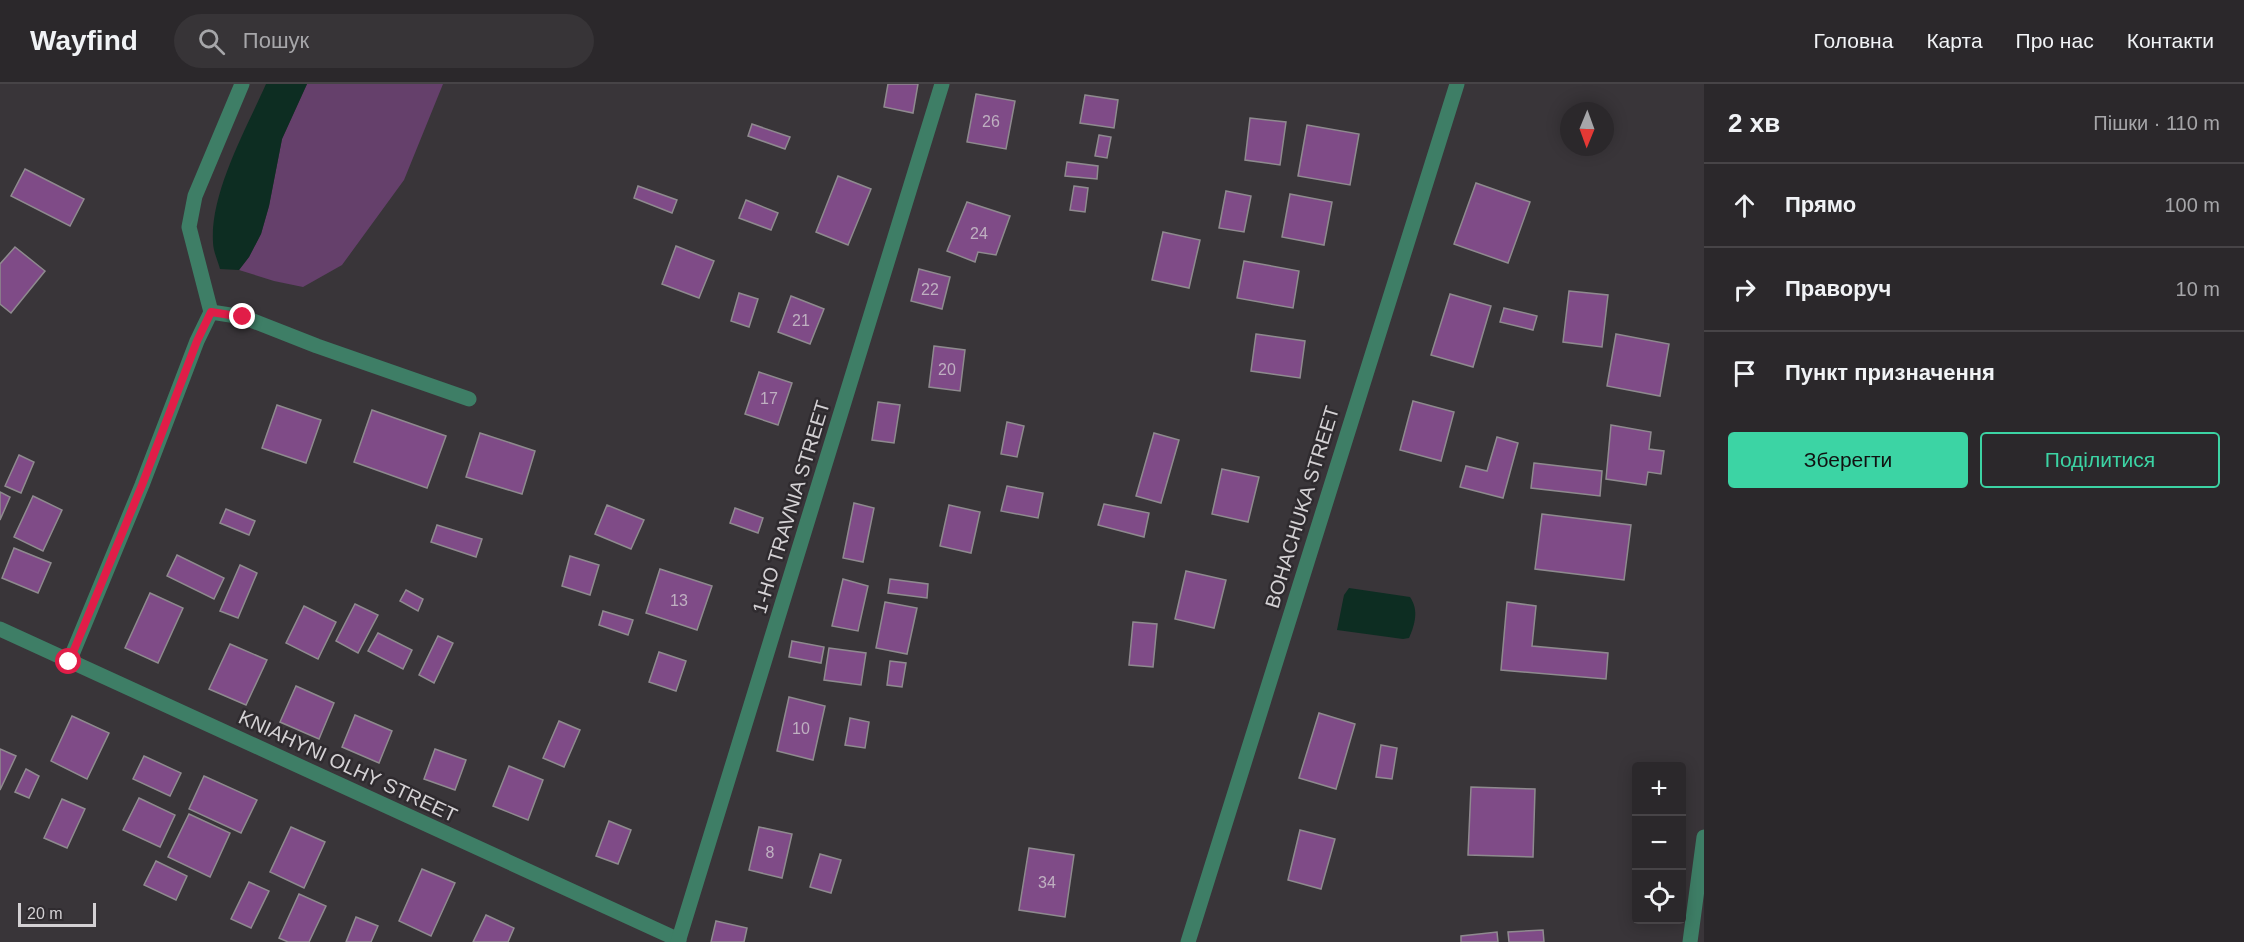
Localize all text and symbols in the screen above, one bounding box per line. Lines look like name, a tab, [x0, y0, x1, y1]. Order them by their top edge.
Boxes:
search box	[174, 14, 594, 68]
text: Wayfind	[30, 25, 138, 56]
icon: search	[195, 25, 228, 58]
text: Пошук	[243, 28, 309, 53]
text: Головна	[1814, 29, 1893, 52]
text: Карта	[1926, 29, 1983, 52]
text: Про нас	[2016, 29, 2094, 52]
text: Контакти	[2127, 29, 2214, 52]
north arrow	[1560, 102, 1614, 156]
text: 2 хв	[1728, 108, 1780, 138]
text: Пішки · 110 m	[2093, 112, 2220, 134]
house number: 26	[982, 113, 1000, 130]
icon: ahead	[1728, 189, 1761, 222]
text: Прямо	[1785, 192, 1856, 217]
text: 100 m	[2164, 194, 2220, 216]
house number: 24	[970, 225, 988, 242]
icon: right	[1728, 273, 1761, 306]
text: Праворуч	[1785, 276, 1891, 301]
text: 10 m	[2176, 278, 2220, 300]
house number: 22	[921, 281, 939, 298]
route end	[229, 303, 255, 329]
house number: 21	[792, 312, 810, 329]
icon: arrive	[1728, 357, 1761, 390]
text: Пункт призначення	[1785, 360, 1995, 385]
house number: 20	[938, 361, 956, 378]
house number: 17	[760, 390, 778, 407]
street label: 1-HO TRAVNIA STREET	[748, 398, 834, 616]
street label: BOHACHUKA STREET	[1261, 403, 1343, 611]
button: Зберегти	[1728, 432, 1968, 488]
button: Поділитися	[1980, 432, 2220, 488]
house number: 13	[670, 592, 688, 609]
route start	[55, 648, 81, 674]
street label: KNIAHYNI OLHY STREET	[235, 706, 461, 826]
house number: 10	[792, 720, 810, 737]
map controls	[1632, 762, 1686, 924]
button: +	[1632, 762, 1686, 816]
button: −	[1632, 816, 1686, 870]
house number: 8	[766, 844, 775, 861]
button: locate	[1632, 870, 1686, 924]
house number: 34	[1038, 874, 1056, 891]
scale bar	[18, 900, 96, 928]
text: 20 m	[27, 905, 63, 922]

